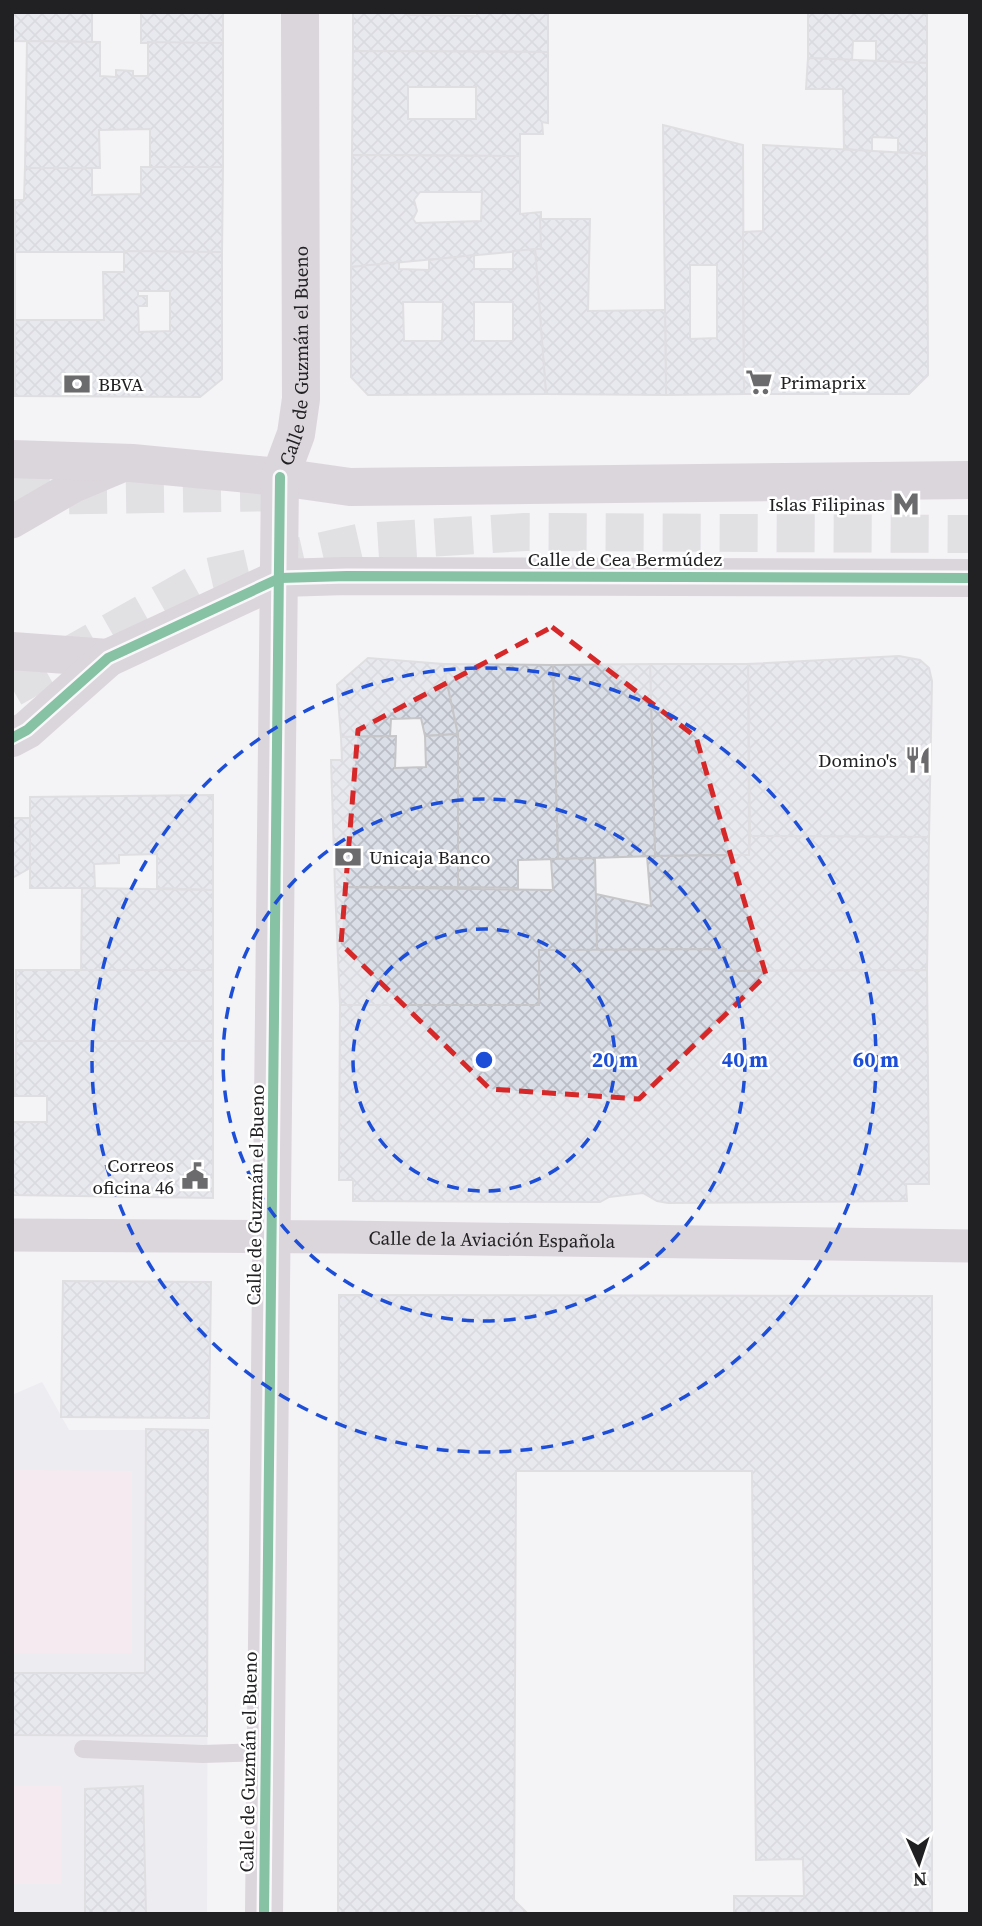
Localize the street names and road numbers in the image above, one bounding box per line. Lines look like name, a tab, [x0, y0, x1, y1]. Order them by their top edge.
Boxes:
street label: Calle de Guzmán el Bueno	[272, 246, 314, 469]
street label: Calle de Cea Bermúdez	[528, 546, 722, 572]
street label: Calle de Guzmán el Bueno	[240, 1084, 270, 1306]
street label: Calle de la Aviación Española	[369, 1224, 616, 1254]
street label: Calle de Guzmán el Bueno	[233, 1651, 263, 1873]

